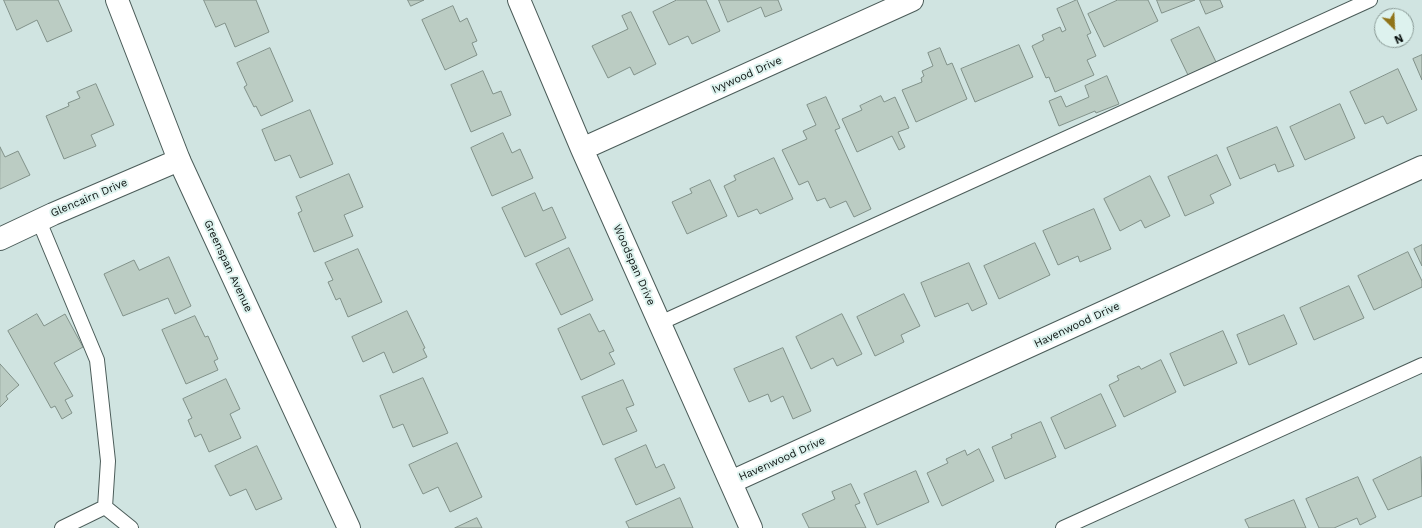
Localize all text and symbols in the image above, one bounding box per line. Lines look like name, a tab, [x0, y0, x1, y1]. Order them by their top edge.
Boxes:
north arrow	[1374, 8, 1414, 48]
text: N	[1392, 31, 1405, 46]
street label: Ivywood Drive	[710, 54, 784, 96]
street label: Glencairn Drive	[49, 176, 129, 220]
street label: Greenspan Avenue	[201, 218, 255, 314]
street label: Woodspan Drive	[610, 223, 658, 307]
street label: Havenwood Drive	[1032, 299, 1122, 351]
street label: Havenwood Drive	[737, 434, 827, 484]

